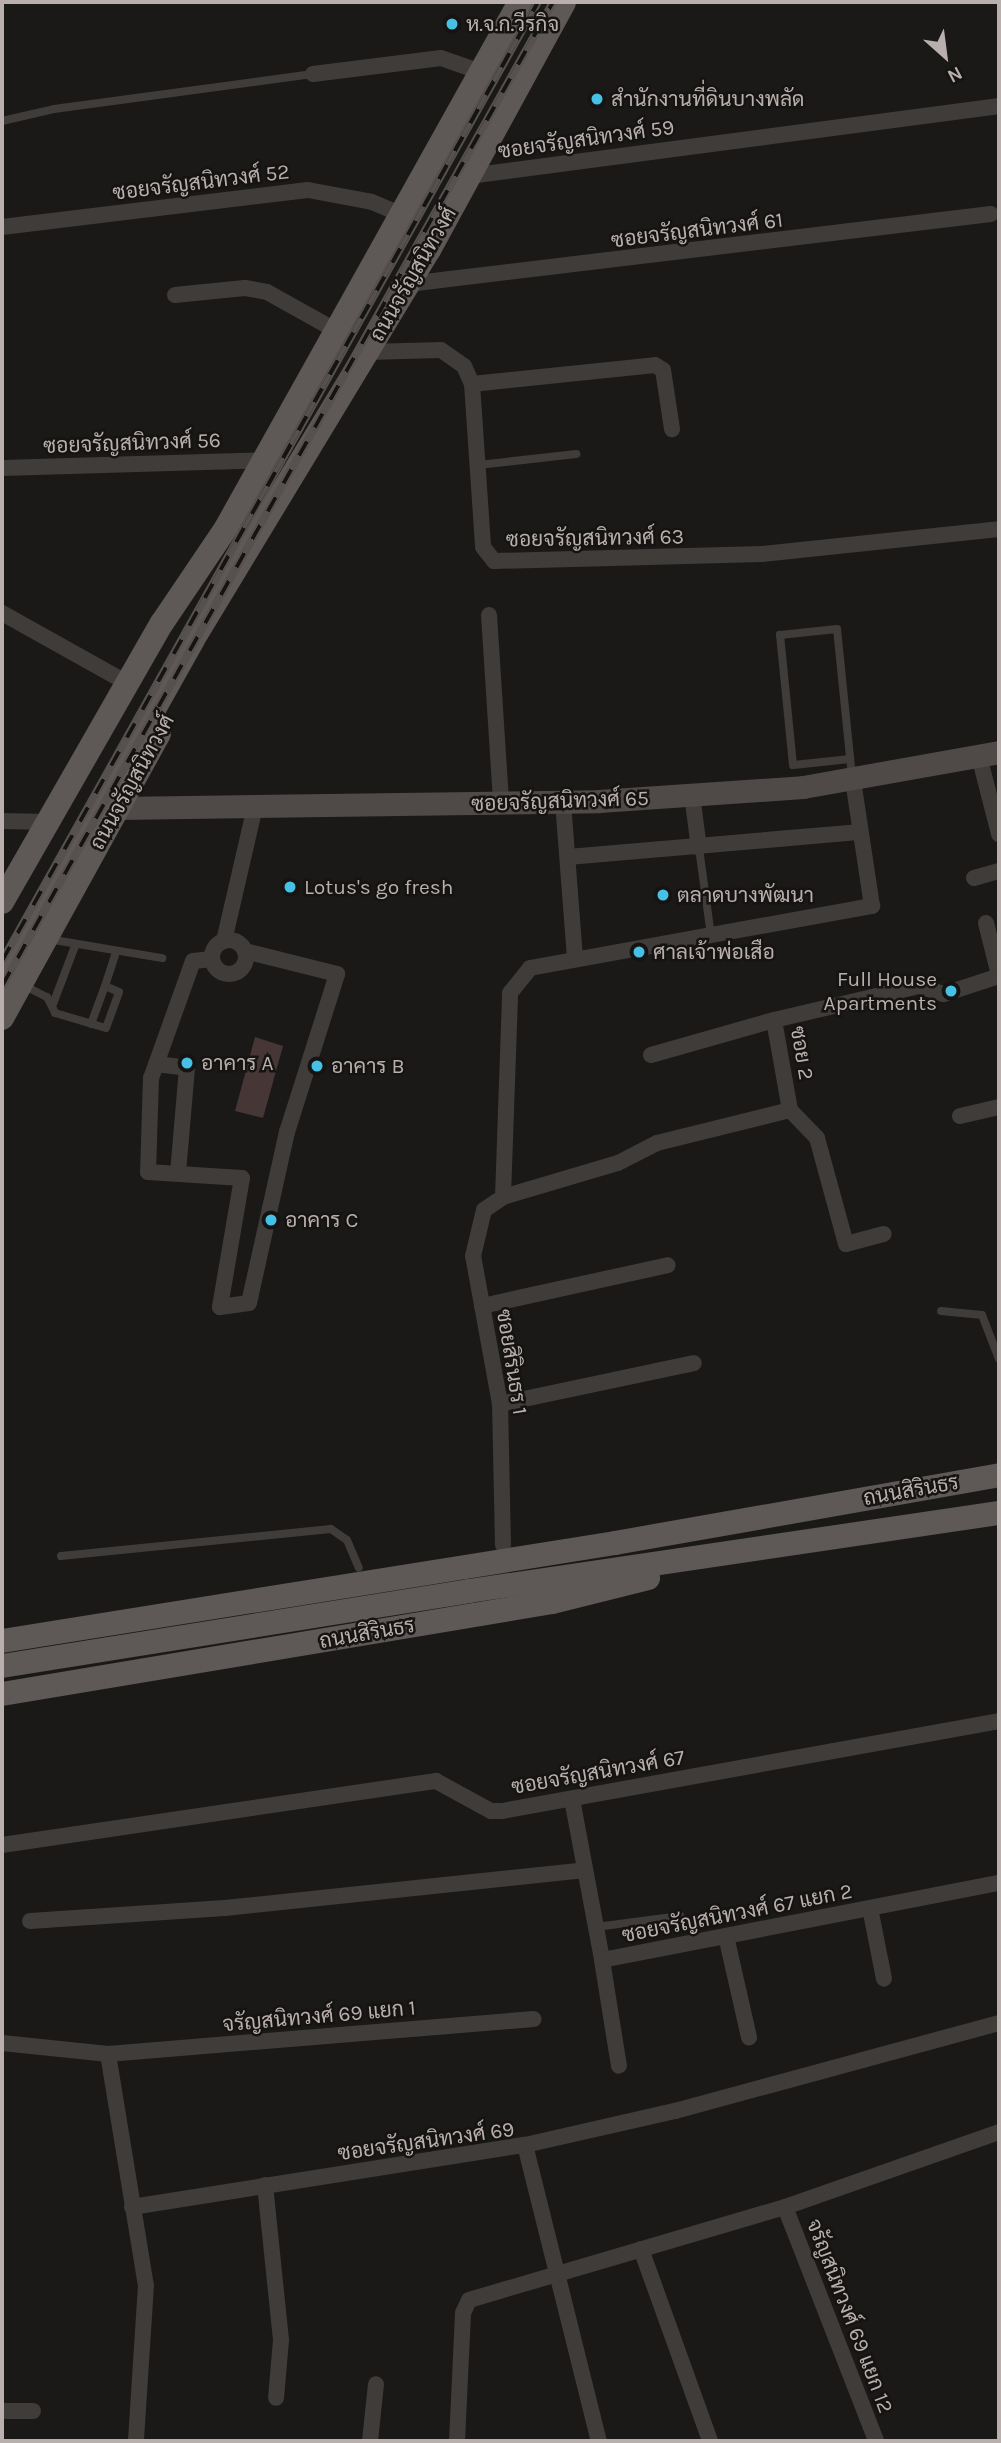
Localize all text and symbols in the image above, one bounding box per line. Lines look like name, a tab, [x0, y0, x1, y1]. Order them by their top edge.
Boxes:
place label: ห.จ.ก.วีรกิจ	[466, 11, 559, 37]
marker: ห.จ.ก.วีรกิจ	[444, 16, 460, 32]
north arrow	[910, 21, 980, 91]
text: N	[944, 62, 966, 87]
place label: สำนักงานที่ดินบางพลัด	[611, 86, 805, 112]
marker: สำนักงานที่ดินบางพลัด	[589, 91, 605, 107]
street label: ซอยจรัญสนิทวงศ์ 59	[496, 114, 676, 164]
street label: ซอยจรัญสนิทวงศ์ 52	[111, 159, 291, 205]
street label: ถนนจรัญสนิทวงศ์	[364, 203, 462, 345]
street label: ซอยจรัญสนิทวงศ์ 61	[610, 207, 784, 253]
street label: ซอยจรัญสนิทวงศ์ 56	[43, 427, 221, 459]
street label: ซอยจรัญสนิทวงศ์ 63	[506, 524, 684, 552]
street label: ถนนจรัญสนิทวงศ์	[84, 710, 180, 854]
street label: ซอยจรัญสนิทวงศ์ 65	[471, 785, 649, 817]
place label: Lotus's go fresh	[304, 874, 453, 900]
marker: Lotus's go fresh	[282, 879, 298, 895]
place label: ตลาดบางพัฒนา	[677, 882, 814, 908]
marker: ตลาดบางพัฒนา	[655, 887, 671, 903]
place label: ศาลเจ้าพ่อเสือ	[653, 939, 775, 965]
marker: ศาลเจ้าพ่อเสือ	[631, 944, 647, 960]
place label: Full House Apartments	[824, 966, 937, 1016]
marker: Full House Apartments	[943, 983, 959, 999]
street label: ซอย 2	[785, 1024, 819, 1082]
place label: อาคาร A	[201, 1050, 274, 1076]
place label: อาคาร B	[331, 1053, 405, 1079]
marker: อาคาร A	[179, 1055, 195, 1071]
marker: อาคาร B	[309, 1058, 325, 1074]
place label: อาคาร C	[285, 1207, 358, 1233]
marker: อาคาร C	[263, 1212, 279, 1228]
street label: ซอยสิรินธร 1	[491, 1307, 533, 1417]
street label: ถนนสิรินธร	[861, 1469, 961, 1511]
street label: ถนนสิรินธร	[317, 1612, 417, 1654]
street label: ซอยจรัญสนิทวงศ์ 67	[509, 1744, 687, 1800]
street label: ซอยจรัญสนิทวงศ์ 67 แยก 2	[620, 1878, 854, 1948]
street label: จรัญสนิทวงศ์ 69 แยก 1	[221, 1995, 417, 2037]
street label: ซอยจรัญสนิทวงศ์ 69	[336, 2116, 516, 2166]
street label: จรัญสนิทวงศ์ 69 แยก 12	[801, 2215, 899, 2417]

